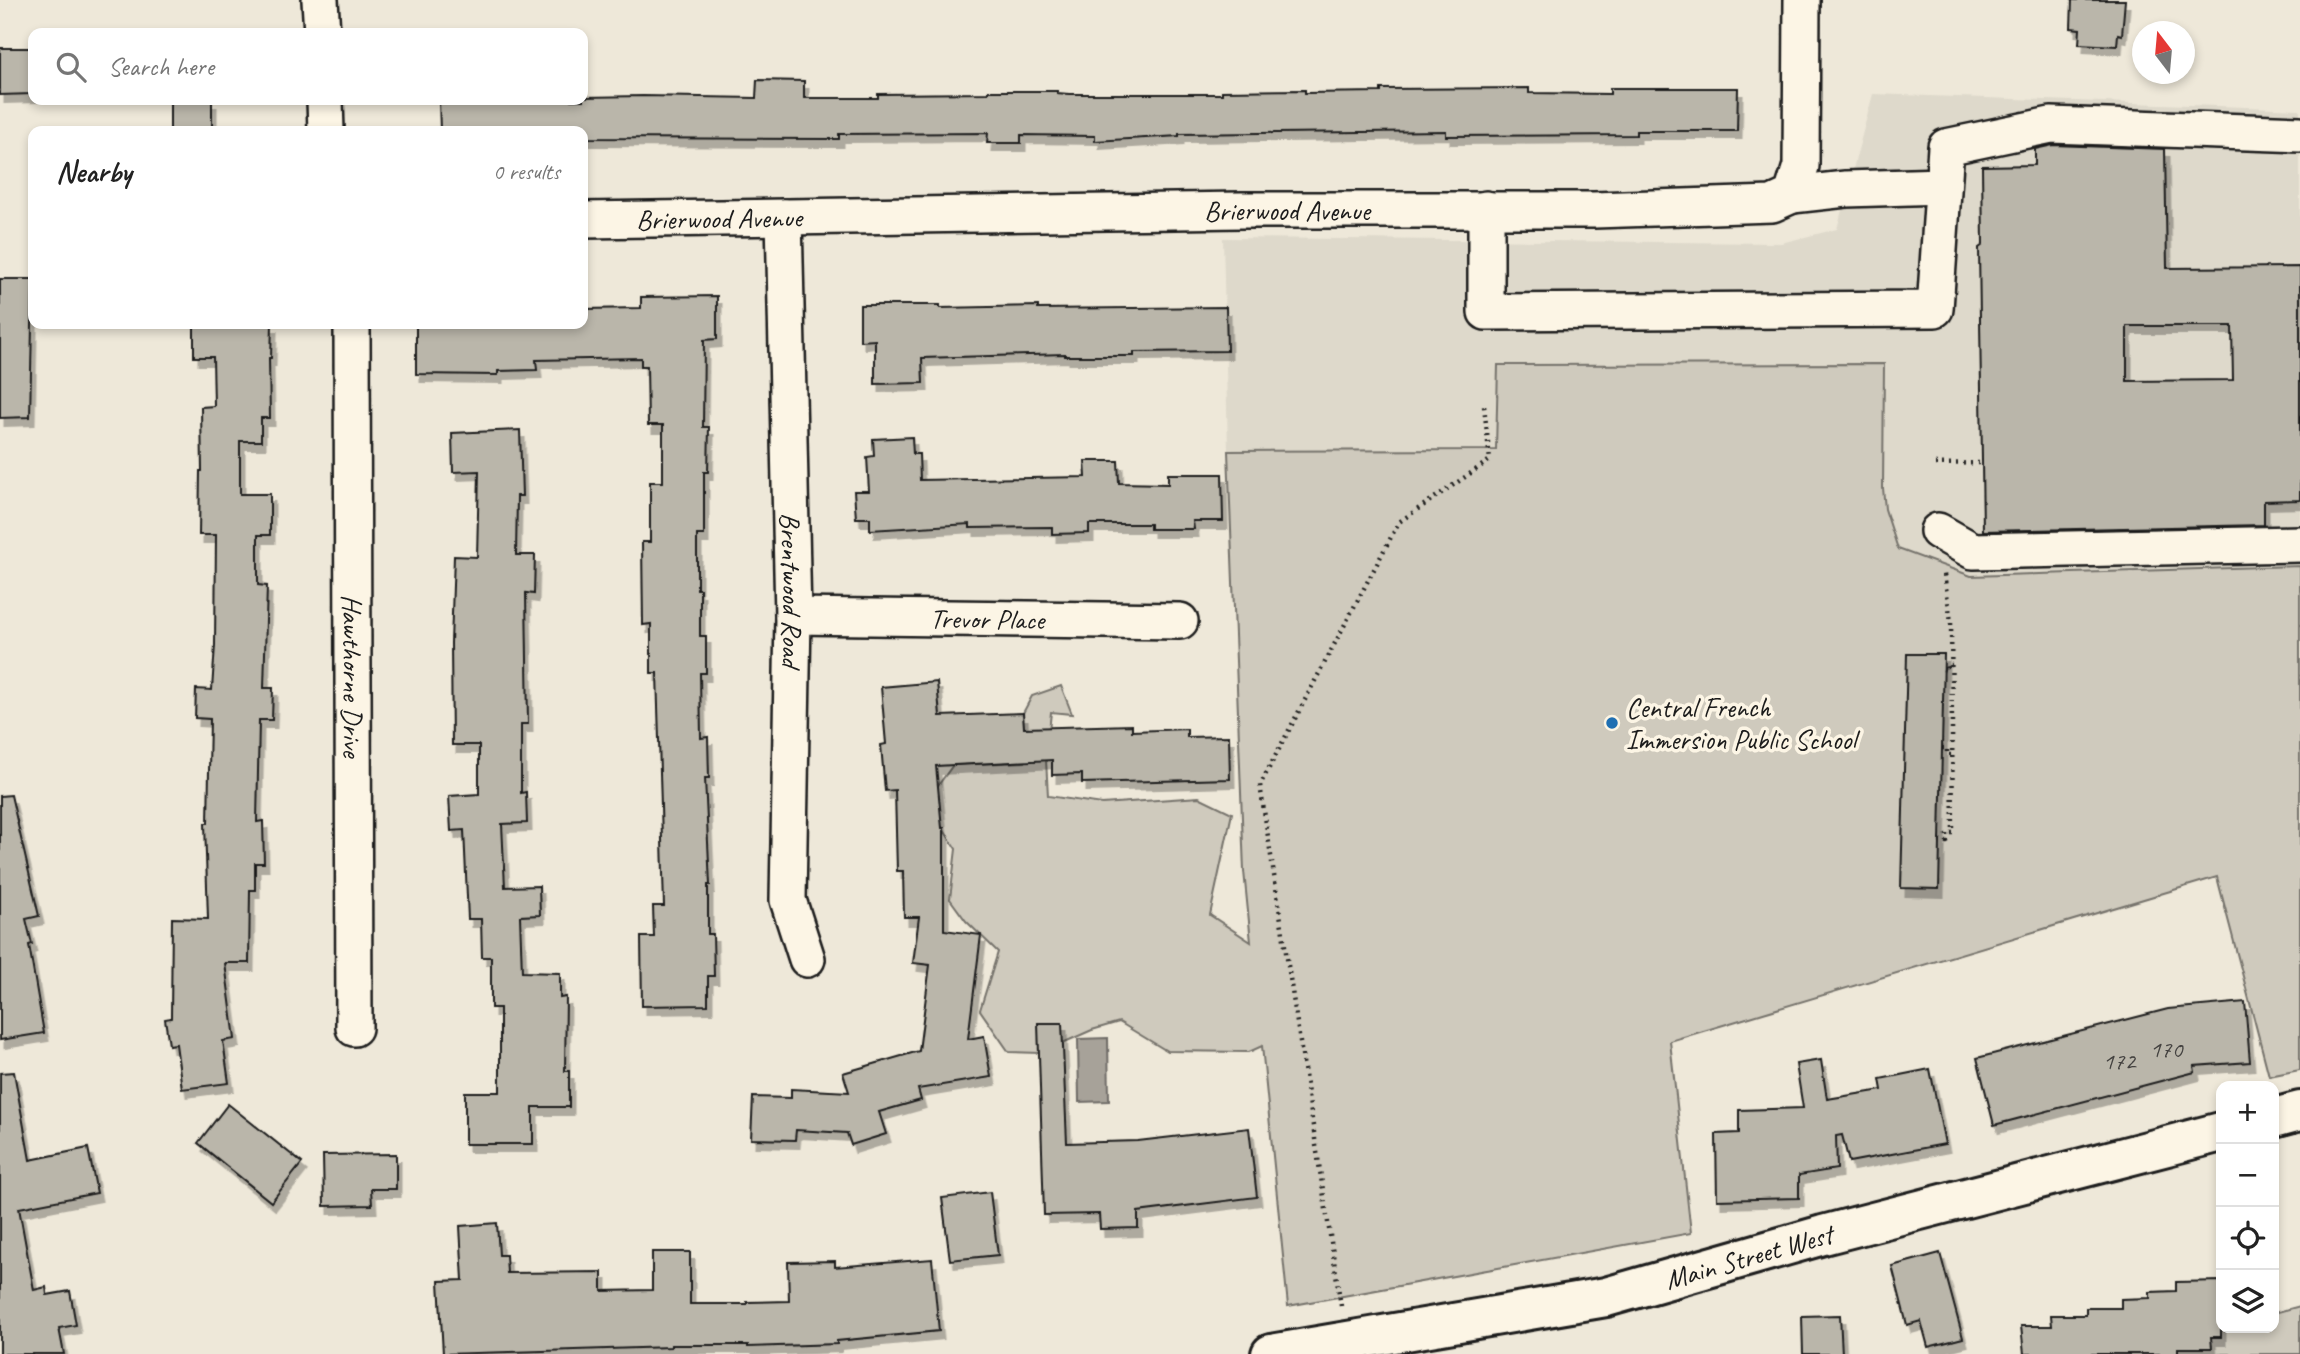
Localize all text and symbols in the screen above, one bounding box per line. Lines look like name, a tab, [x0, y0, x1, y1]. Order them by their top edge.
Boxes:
north arrow	[2132, 21, 2195, 84]
search box	[28, 28, 588, 105]
icon: search	[52, 48, 90, 86]
text: Search here	[108, 50, 214, 83]
text: Nearby	[56, 153, 132, 191]
text: 0 results	[493, 157, 560, 186]
street label: Brierwood Avenue	[1204, 193, 1372, 229]
street label: Brierwood Avenue	[636, 200, 804, 237]
street label: Brentwood Road	[773, 512, 810, 671]
street label: Hawthorne Drive	[335, 594, 370, 759]
street label: Trevor Place	[930, 601, 1046, 637]
place label: Central French Immersion Public School	[1626, 690, 1861, 757]
marker: Central French Immersion Public School	[1604, 715, 1620, 731]
house number: 170	[2150, 1034, 2184, 1064]
house number: 172	[2103, 1046, 2137, 1076]
map controls	[2216, 1081, 2279, 1333]
button: +	[2216, 1081, 2279, 1144]
button: −	[2216, 1144, 2279, 1207]
button: locate	[2216, 1207, 2279, 1270]
street label: Main Street West	[1661, 1215, 1840, 1297]
button: layers	[2216, 1270, 2279, 1333]

